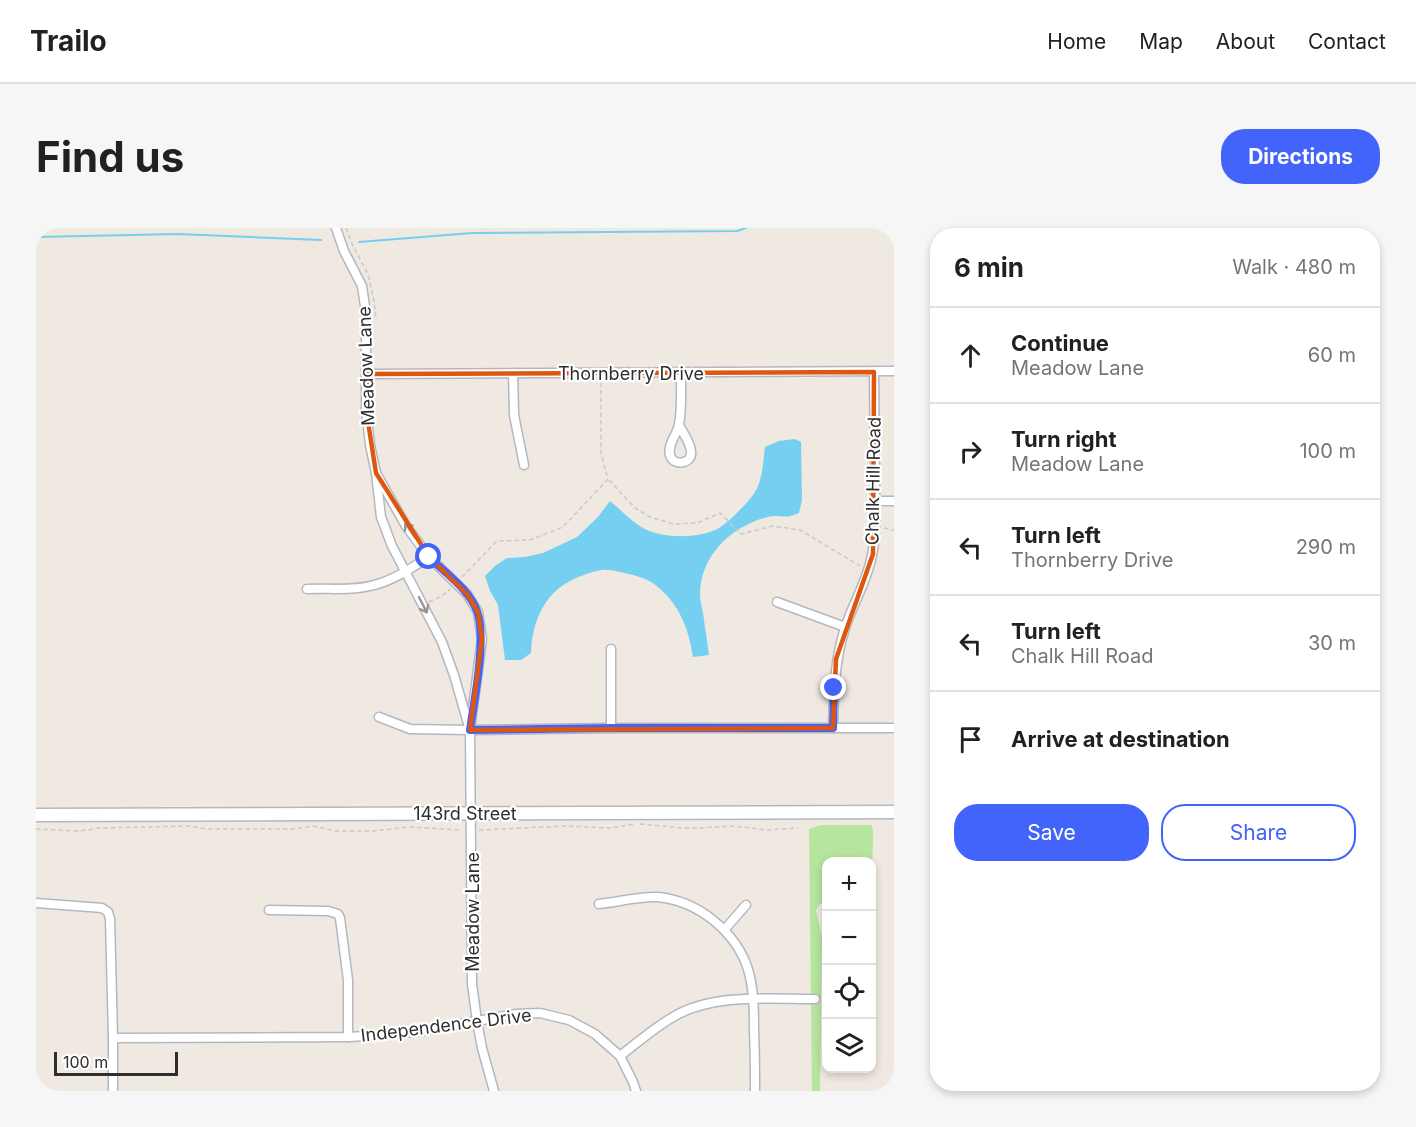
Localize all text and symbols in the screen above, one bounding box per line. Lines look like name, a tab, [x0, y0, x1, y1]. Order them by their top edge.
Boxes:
text: Trailo	[30, 24, 107, 58]
text: Home	[1047, 29, 1106, 54]
text: Map	[1139, 29, 1183, 54]
text: About	[1216, 29, 1275, 54]
text: Contact	[1308, 29, 1386, 54]
button: Directions	[1221, 129, 1380, 184]
text: Find us	[36, 131, 184, 182]
text: 6 min	[954, 252, 1024, 283]
text: Walk · 480 m	[1232, 255, 1356, 279]
street label: Meadow Lane	[353, 306, 379, 426]
text: Continue	[1011, 330, 1109, 356]
icon: ahead	[954, 339, 987, 372]
text: 60 m	[1308, 343, 1356, 367]
text: Meadow Lane	[1011, 356, 1144, 380]
street label: Thornberry Drive	[558, 363, 704, 384]
street label: Chalk Hill Road	[861, 417, 885, 545]
text: Turn right	[1011, 426, 1117, 452]
icon: right	[954, 435, 987, 468]
text: 100 m	[1299, 439, 1356, 463]
text: Meadow Lane	[1011, 452, 1144, 476]
one-way arrow	[404, 522, 416, 539]
text: Turn left	[1011, 522, 1101, 548]
icon: left	[954, 531, 987, 564]
text: 290 m	[1296, 535, 1356, 559]
route start	[415, 543, 441, 569]
text: Thornberry Drive	[1011, 548, 1173, 572]
one-way arrow	[417, 596, 429, 613]
text: Turn left	[1011, 618, 1101, 644]
icon: left	[954, 627, 987, 660]
text: 30 m	[1308, 631, 1356, 655]
text: Chalk Hill Road	[1011, 644, 1153, 668]
route end	[820, 674, 846, 700]
icon: arrive	[954, 723, 987, 756]
text: Arrive at destination	[1011, 726, 1230, 752]
street label: 143rd Street	[413, 803, 517, 824]
button: Save	[954, 804, 1149, 861]
button: Share	[1161, 804, 1356, 861]
street label: Meadow Lane	[462, 852, 483, 972]
map controls	[822, 857, 876, 1073]
button: +	[822, 857, 876, 911]
button: −	[822, 911, 876, 965]
button: locate	[822, 965, 876, 1019]
street label: Independence Drive	[359, 1004, 533, 1046]
button: layers	[822, 1019, 876, 1073]
scale bar	[54, 1049, 178, 1076]
text: 100 m	[63, 1052, 108, 1072]

